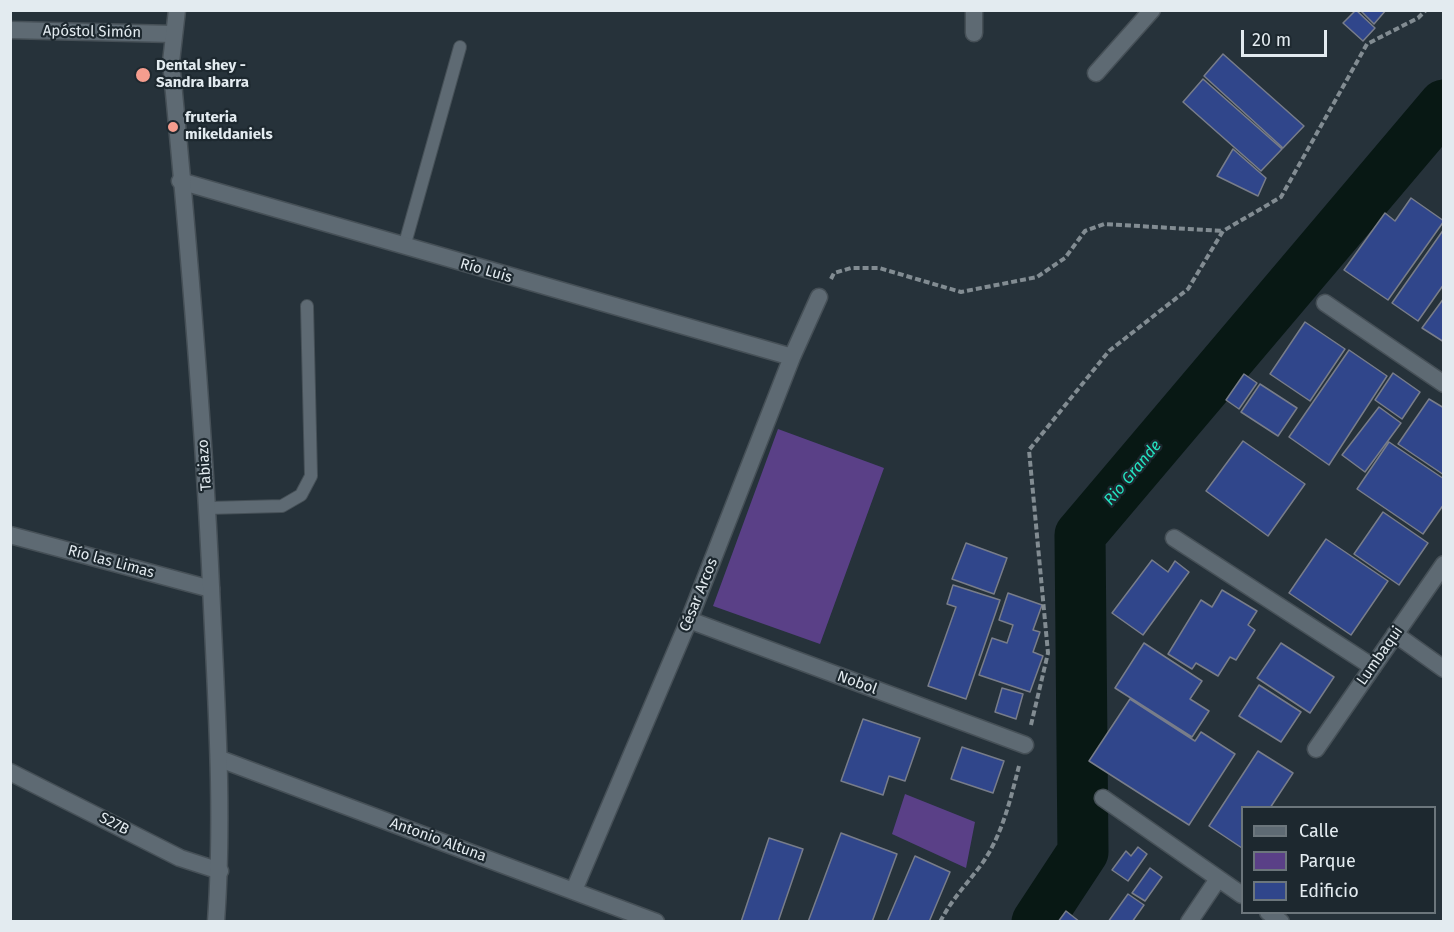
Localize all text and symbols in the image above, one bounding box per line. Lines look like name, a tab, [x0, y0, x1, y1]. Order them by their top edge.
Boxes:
scale bar	[1244, 18, 1330, 56]
street label: Apóstol Simón	[43, 22, 141, 42]
text: 20 m	[1252, 29, 1291, 51]
place label: Dental shey - Sandra Ibarra	[156, 57, 249, 92]
marker: Dental shey - Sandra Ibarra	[134, 66, 152, 84]
place label: fruteria mikeldaniels	[185, 109, 273, 144]
marker: fruteria mikeldaniels	[166, 120, 180, 134]
street label: Río Luis	[458, 255, 514, 287]
water label: Rio Grande	[1100, 437, 1166, 509]
street label: Tabiazo	[194, 439, 216, 491]
street label: Río las Limas	[66, 542, 156, 582]
street label: César Arcos	[676, 556, 722, 634]
street label: Lumbaqui	[1353, 623, 1407, 689]
street label: Nobol	[835, 668, 879, 698]
legend	[1241, 806, 1436, 914]
street label: S27B	[96, 809, 132, 839]
street label: Antonio Altuna	[387, 814, 489, 866]
text: Calle	[1299, 820, 1339, 842]
text: Parque	[1299, 850, 1356, 872]
text: Edificio	[1299, 880, 1359, 902]

